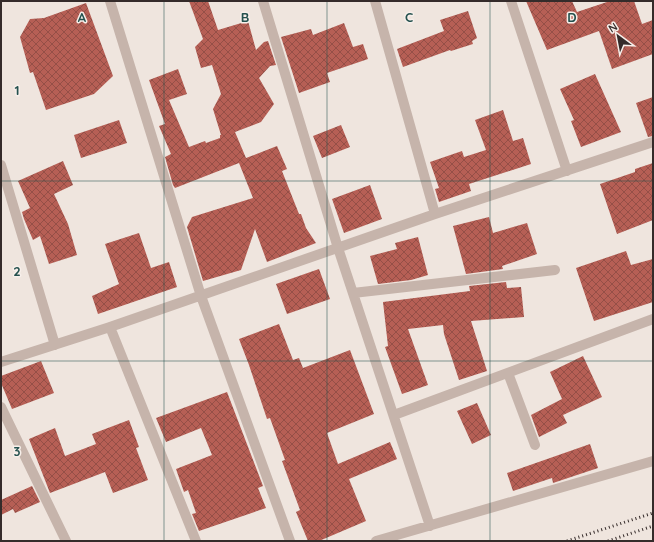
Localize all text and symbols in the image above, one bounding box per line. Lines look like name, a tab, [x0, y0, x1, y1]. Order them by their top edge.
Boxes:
text: A	[78, 9, 87, 25]
text: B	[241, 9, 249, 25]
text: C	[405, 9, 413, 25]
text: D	[567, 9, 577, 25]
north arrow	[598, 16, 638, 56]
text: N	[606, 19, 620, 36]
text: 1	[14, 82, 20, 98]
text: 2	[13, 263, 21, 279]
text: 3	[14, 443, 21, 459]

